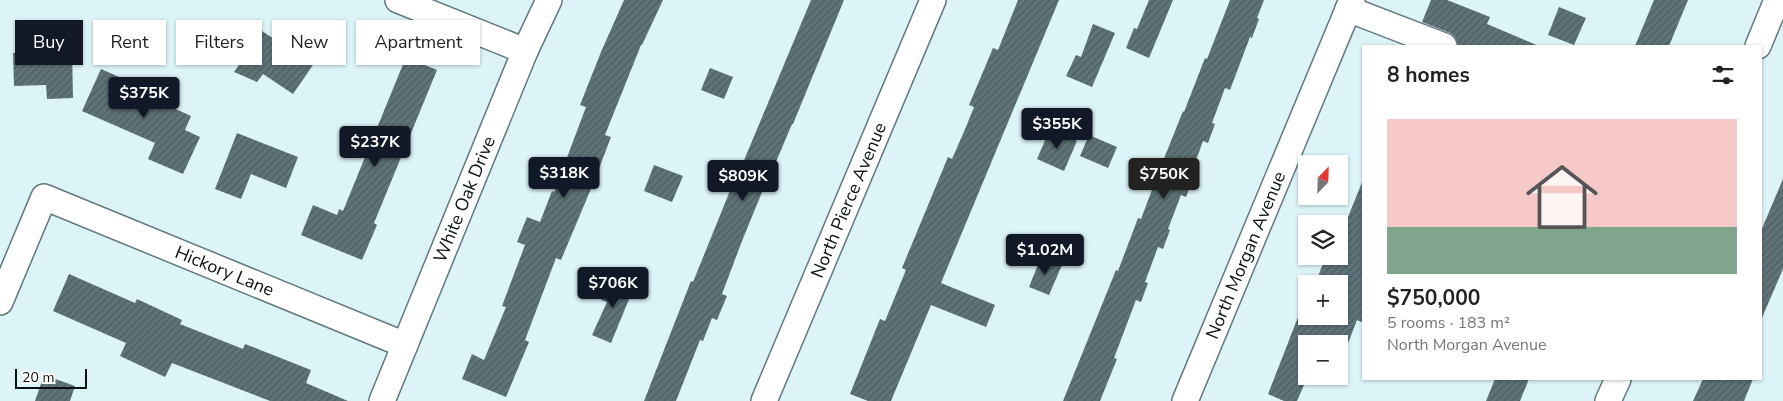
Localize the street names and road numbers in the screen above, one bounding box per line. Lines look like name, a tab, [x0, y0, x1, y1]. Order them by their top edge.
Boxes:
street label: North Pierce Avenue	[805, 119, 892, 282]
street label: White Oak Drive	[428, 132, 501, 266]
street label: North Morgan Avenue	[1200, 168, 1291, 343]
street label: Hickory Lane	[171, 240, 278, 302]

